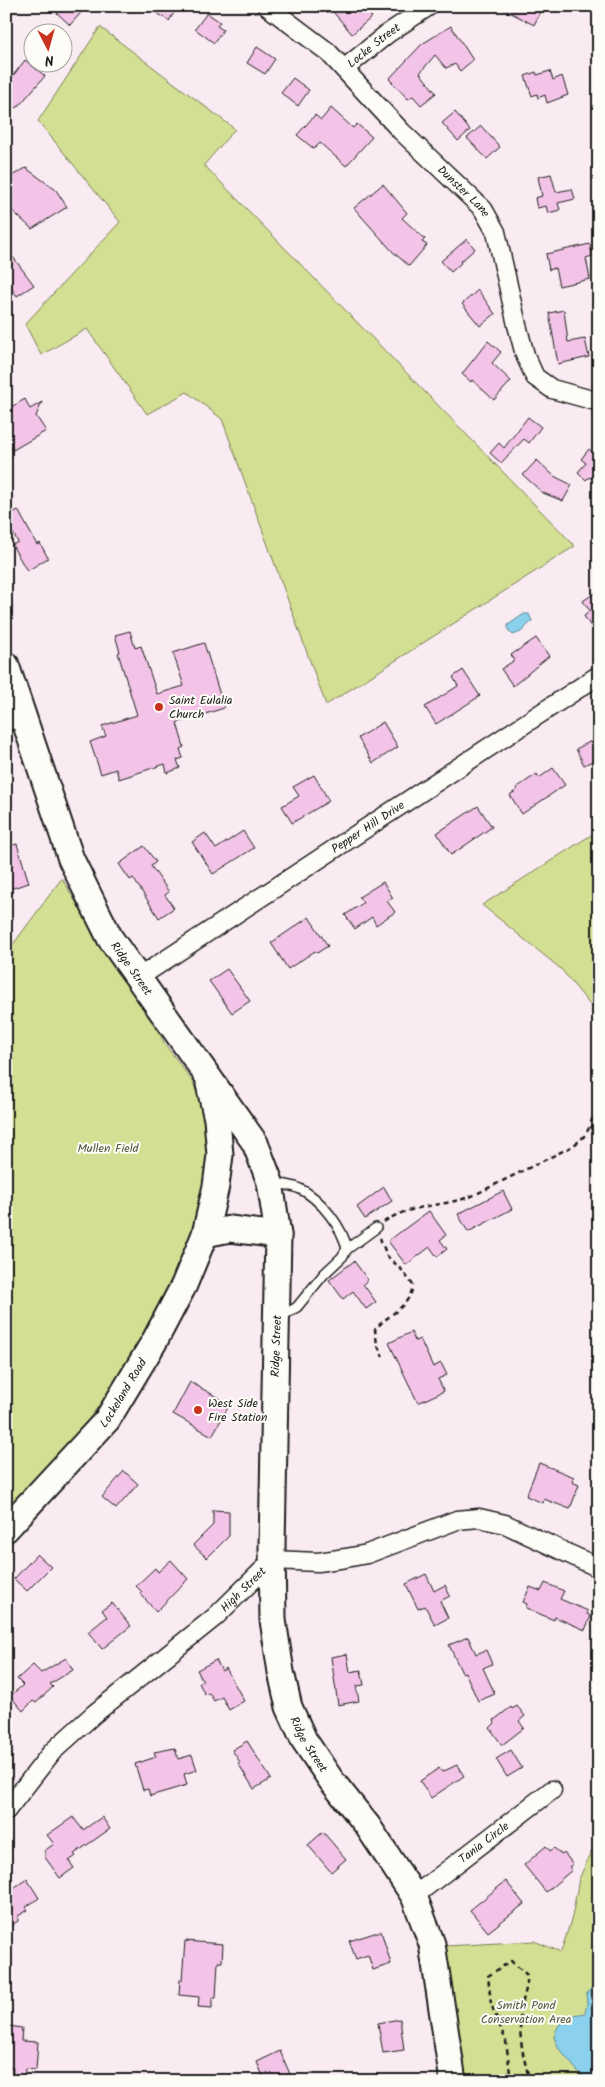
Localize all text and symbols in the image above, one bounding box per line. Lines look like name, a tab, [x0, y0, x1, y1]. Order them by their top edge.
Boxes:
street label: Locke Street	[343, 18, 405, 73]
north arrow	[22, 22, 72, 72]
text: N	[44, 49, 55, 71]
street label: Dunster Lane	[433, 161, 495, 221]
place label: Saint Eulalia Church	[169, 691, 233, 724]
marker: Saint Eulalia Church	[153, 701, 165, 713]
street label: Pepper Hill Drive	[328, 796, 409, 858]
street label: Ridge Street	[105, 938, 157, 1000]
park label: Mullen Field	[77, 1139, 140, 1158]
street label: Ridge Street	[266, 1314, 287, 1377]
street label: Lockeland Road	[95, 1354, 152, 1432]
place label: West Side Fire Station	[208, 1394, 267, 1427]
marker: West Side Fire Station	[192, 1404, 204, 1416]
street label: High Street	[216, 1562, 271, 1617]
street label: Ridge Street	[284, 1713, 332, 1777]
street label: Tania Circle	[455, 1817, 514, 1868]
park label: Smith Pond Conservation Area	[481, 1996, 572, 2029]

